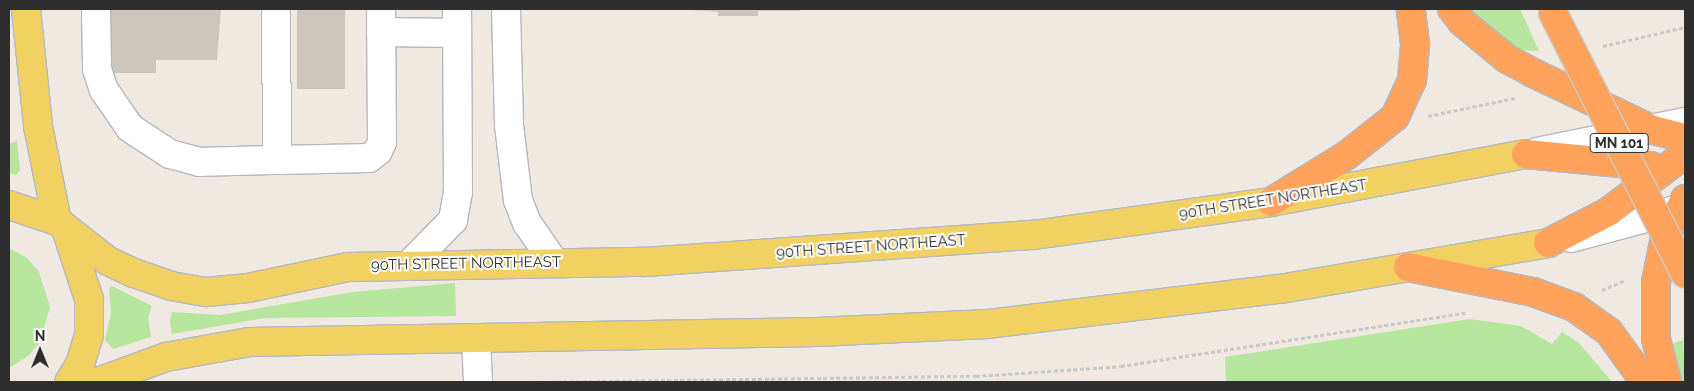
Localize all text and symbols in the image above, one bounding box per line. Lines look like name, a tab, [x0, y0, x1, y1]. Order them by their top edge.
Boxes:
road number: MN 101	[1589, 132, 1649, 154]
street label: 90TH STREET NORTHEAST	[1178, 176, 1368, 224]
street label: 90TH STREET NORTHEAST	[775, 231, 967, 263]
street label: 90TH STREET NORTHEAST	[371, 253, 561, 275]
north arrow	[15, 326, 65, 376]
text: N	[35, 328, 45, 344]

